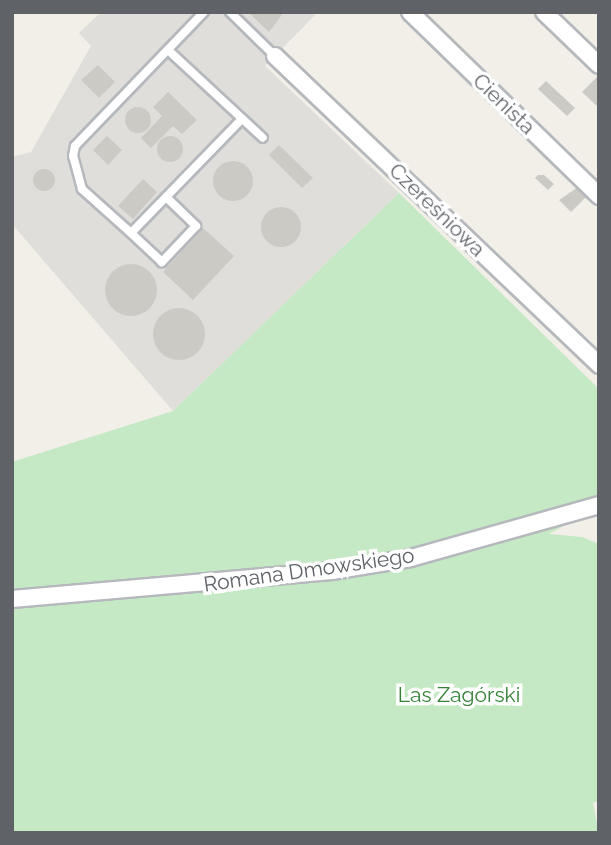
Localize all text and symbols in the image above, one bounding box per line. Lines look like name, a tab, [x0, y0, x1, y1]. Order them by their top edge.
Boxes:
street label: Cienista	[468, 68, 540, 140]
street label: Czereśniowa	[384, 158, 490, 262]
street label: Romana Dmowskiego	[202, 543, 416, 597]
park label: Las Zagórski	[398, 682, 520, 708]

